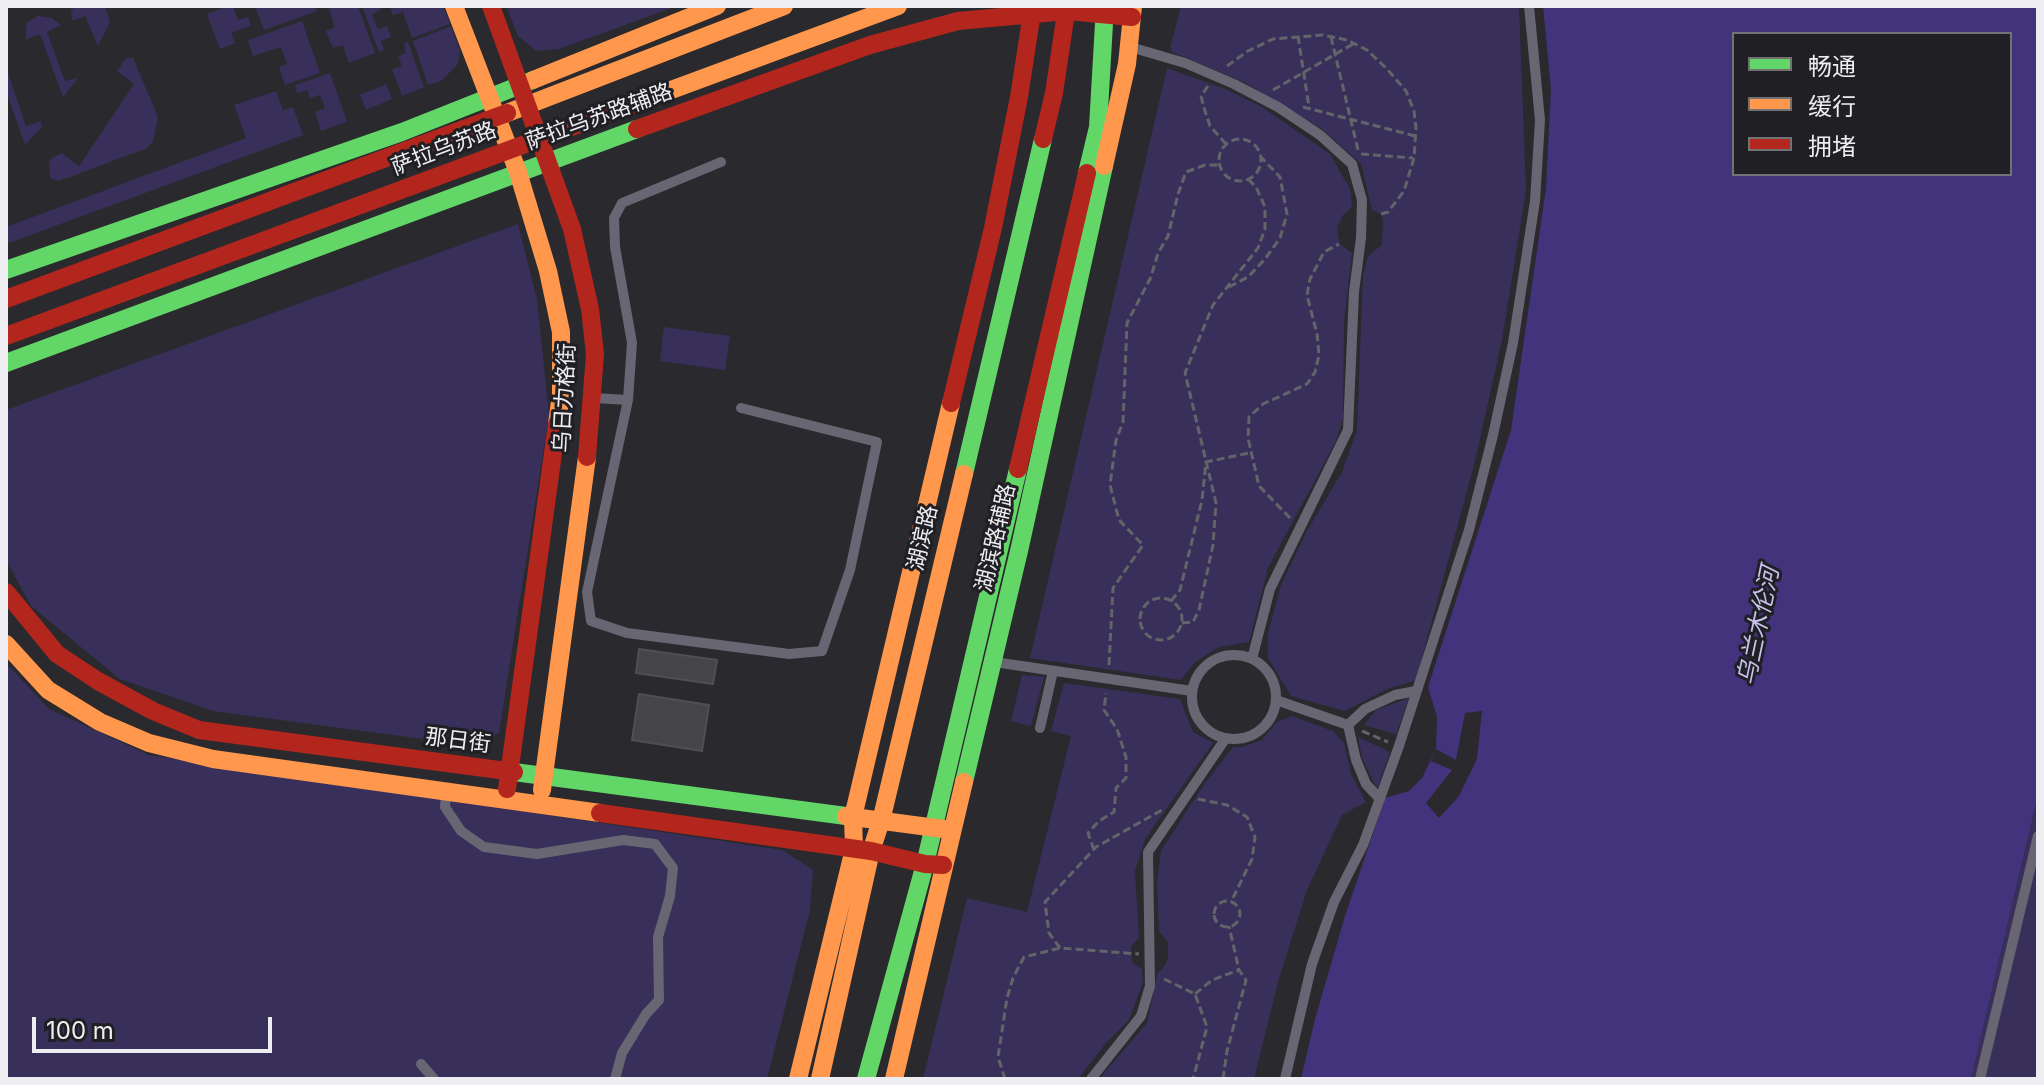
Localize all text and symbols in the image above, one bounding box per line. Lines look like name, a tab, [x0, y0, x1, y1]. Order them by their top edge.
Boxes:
legend	[1732, 32, 2012, 176]
text: 畅通	[1808, 52, 1856, 81]
street label: 萨拉乌苏路辅路	[522, 78, 676, 156]
text: 缓行	[1808, 92, 1856, 121]
street label: 萨拉乌苏路	[388, 117, 500, 181]
text: 拥堵	[1808, 132, 1856, 161]
street label: 乌日力格街	[549, 342, 581, 454]
street label: 湖滨路辅路	[971, 481, 1021, 595]
street label: 湖滨路	[903, 503, 943, 573]
water label: 乌兰木伦河	[1732, 564, 1786, 688]
street label: 那日街	[424, 724, 492, 758]
scale bar	[36, 1001, 276, 1051]
text: 100 m	[46, 1016, 114, 1045]

